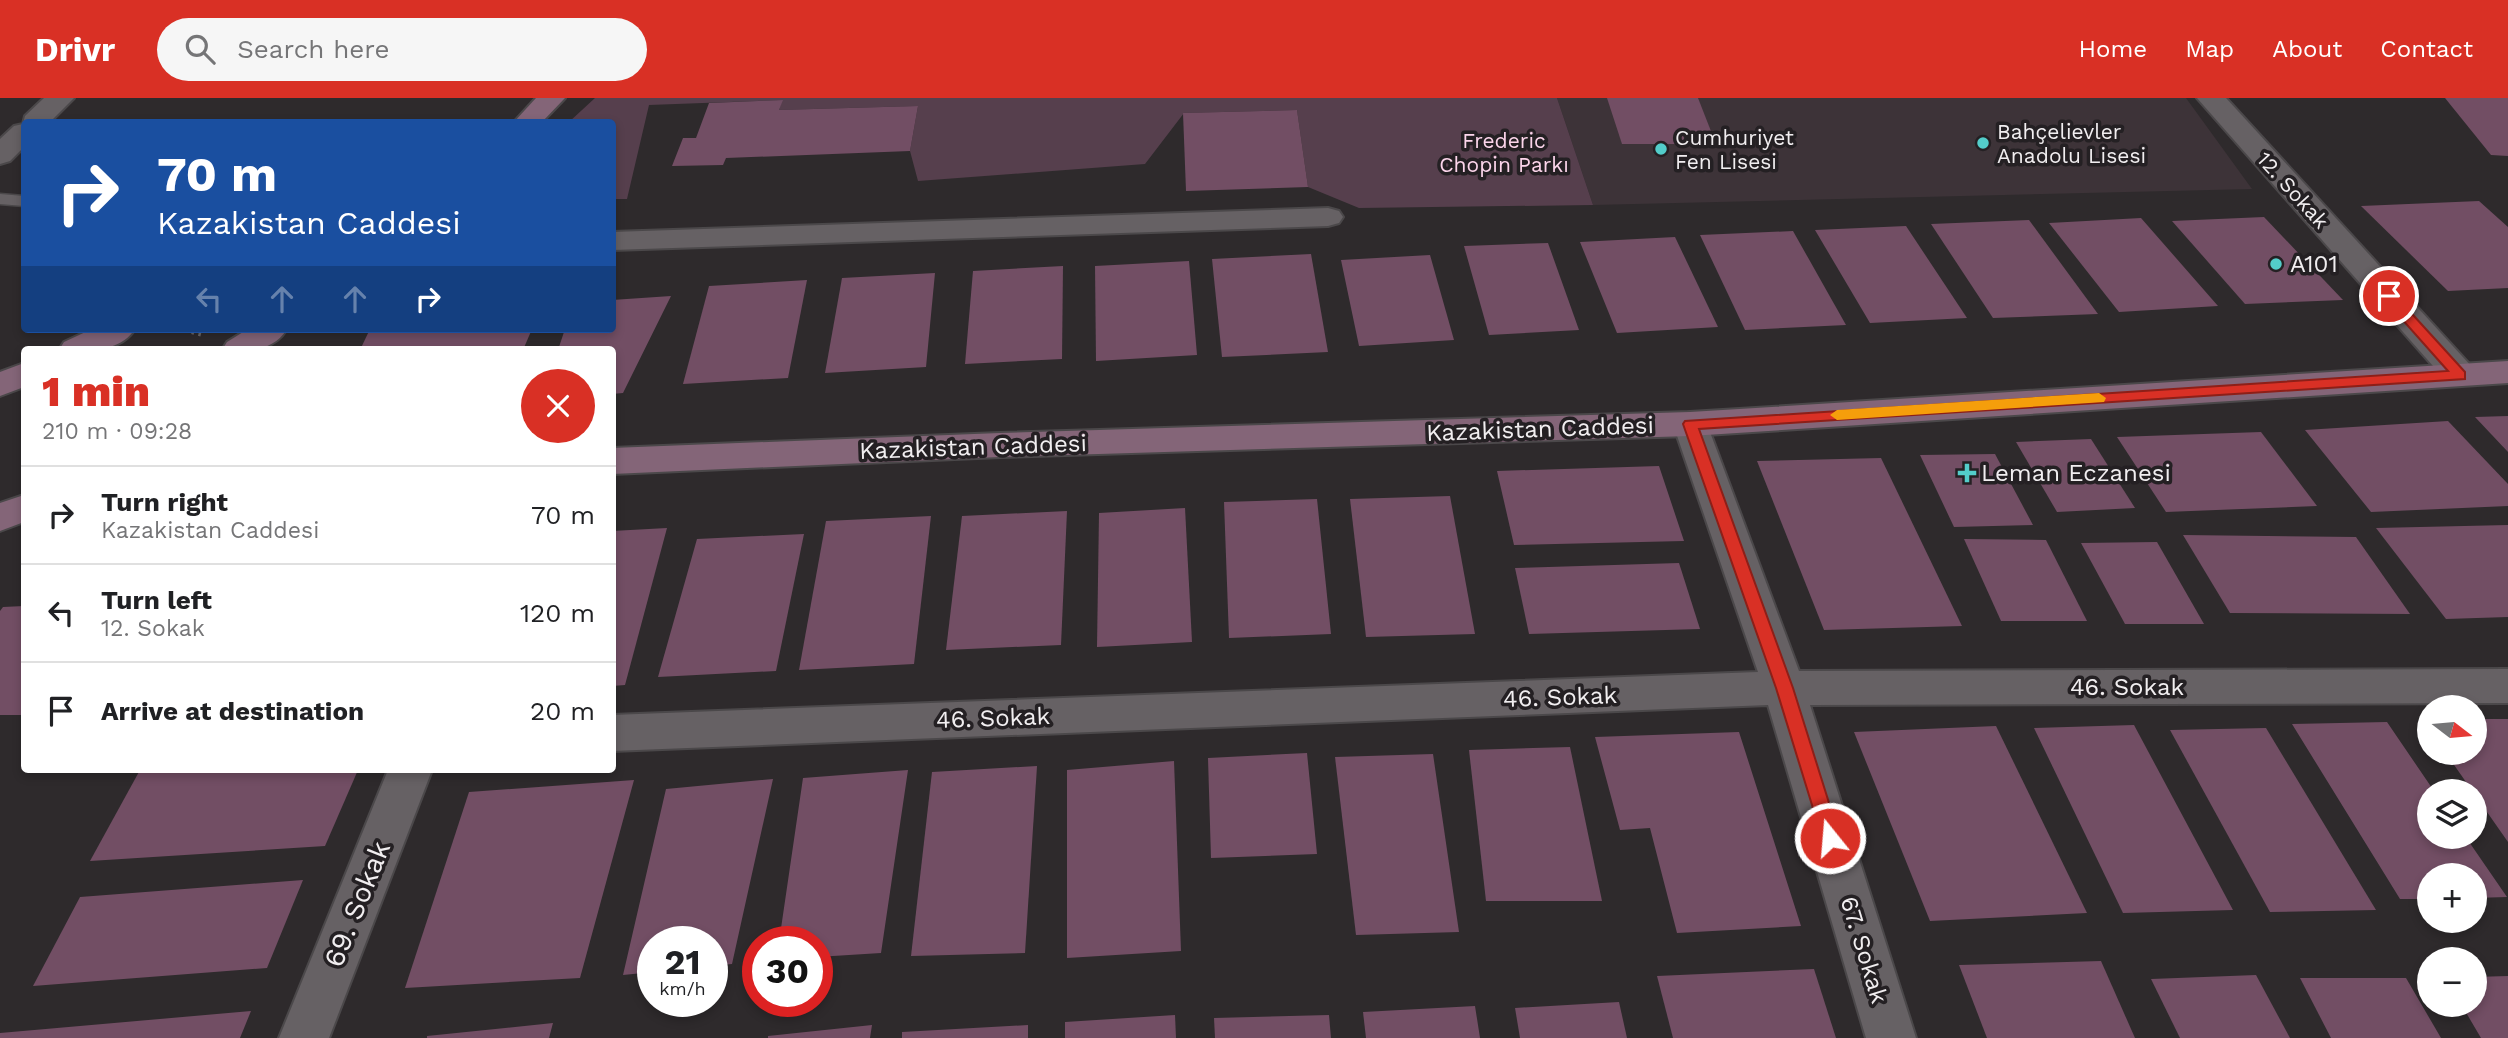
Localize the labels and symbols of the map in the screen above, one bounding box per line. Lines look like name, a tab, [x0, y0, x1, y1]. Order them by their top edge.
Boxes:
place label: Bahçelievler Anadolu Lisesi	[1997, 119, 2146, 168]
place label: Cumhuriyet Fen Lisesi	[1675, 125, 1794, 174]
park label: Frederic Chopin Parkı	[1439, 128, 1569, 177]
marker: Bahçelievler Anadolu Lisesi	[1975, 135, 1991, 151]
marker: Cumhuriyet Fen Lisesi	[1653, 141, 1669, 157]
street label: 12. Sokak	[2252, 146, 2334, 234]
place label: A101	[2290, 250, 2338, 278]
marker: A101	[2268, 256, 2284, 272]
pin	[2359, 266, 2419, 326]
street label: Kazakistan Caddesi	[1426, 411, 1654, 447]
street label: Kazakistan Caddesi	[859, 429, 1087, 465]
place label: Leman Eczanesi	[1981, 459, 2171, 487]
marker: Leman Eczanesi	[1959, 465, 1975, 481]
street label: 46. Sokak	[2070, 673, 2184, 701]
street label: 46. Sokak	[1502, 681, 1618, 713]
north arrow	[2417, 695, 2487, 765]
street label: 46. Sokak	[935, 702, 1051, 734]
position arrow	[1793, 801, 1867, 875]
street label: 69. Sokak	[317, 836, 397, 972]
street label: 67. Sokak	[1834, 893, 1894, 1007]
speed limit sign: 30	[742, 926, 833, 1017]

